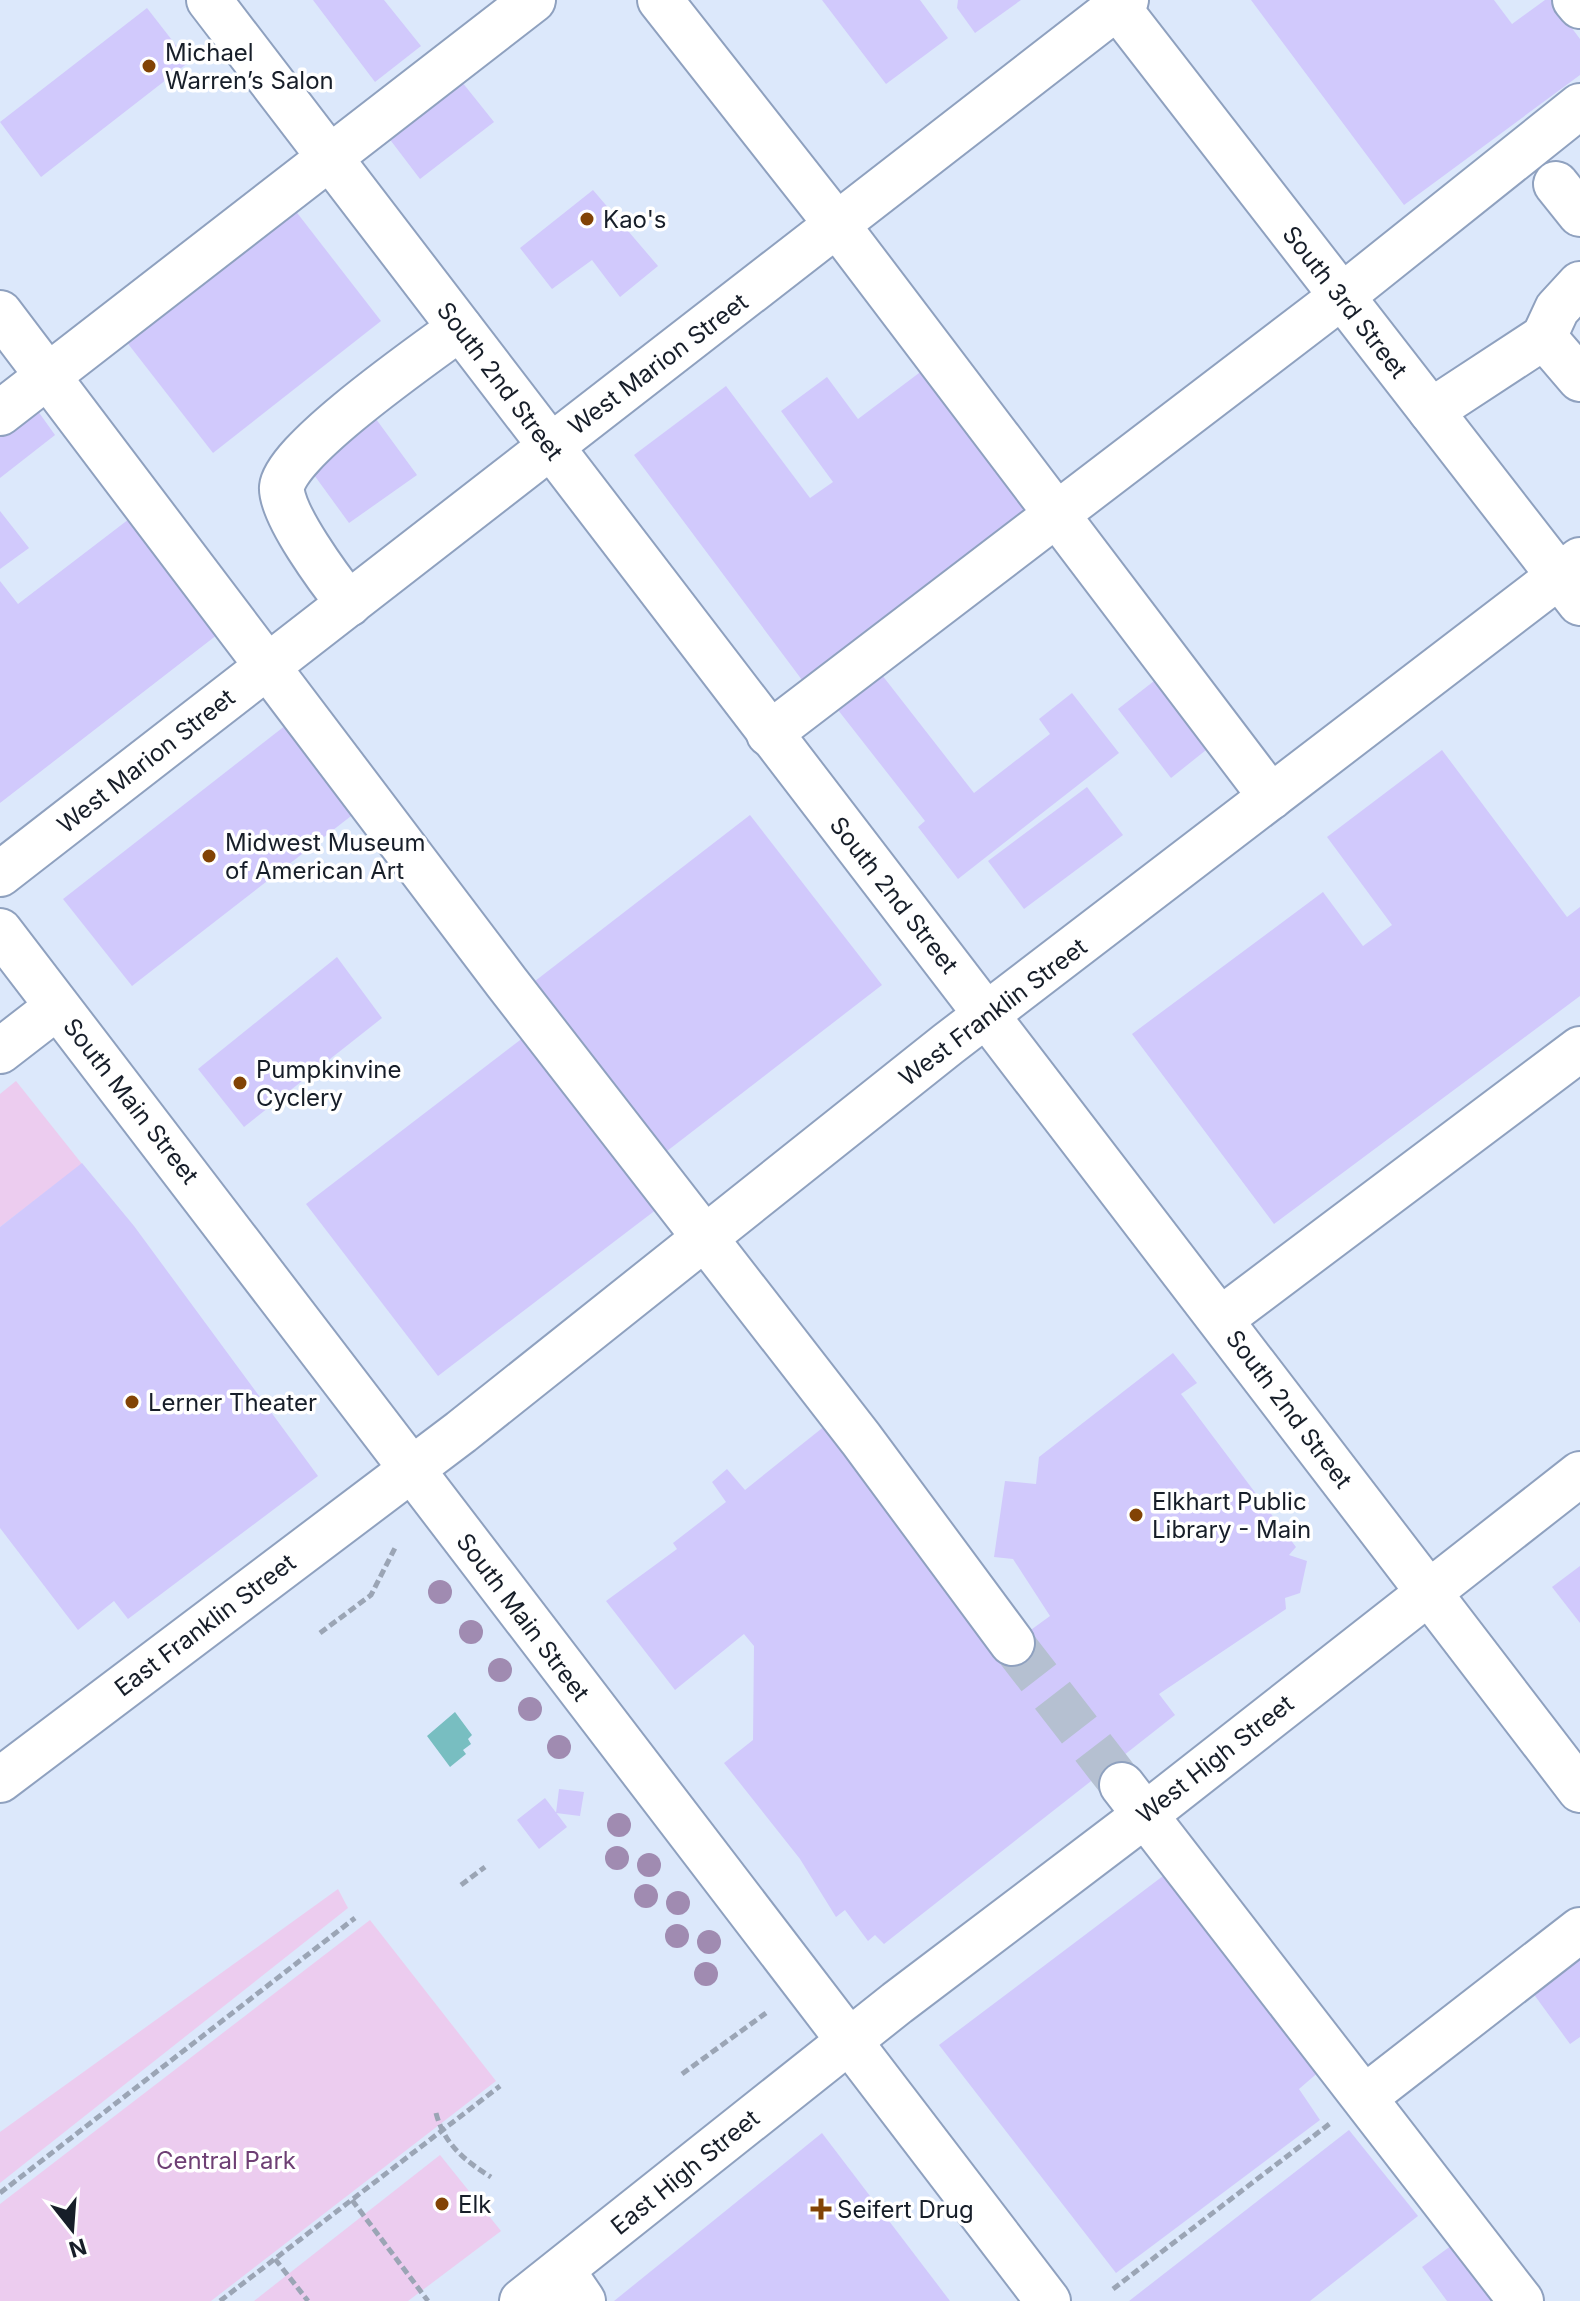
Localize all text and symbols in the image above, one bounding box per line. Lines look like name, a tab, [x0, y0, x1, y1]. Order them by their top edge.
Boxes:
place label: Michael Warren’s Salon	[165, 38, 334, 95]
marker: Michael Warren’s Salon	[140, 57, 158, 75]
place label: Kao's	[603, 205, 667, 234]
marker: Kao's	[578, 210, 596, 228]
street label: South 3rd Street	[1277, 220, 1414, 384]
street label: West Marion Street	[563, 287, 754, 441]
street label: South 2nd Street	[431, 296, 569, 466]
street label: West Marion Street	[52, 683, 241, 839]
street label: South 2nd Street	[824, 811, 964, 979]
place label: Midwest Museum of American Art	[225, 828, 425, 885]
marker: Midwest Museum of American Art	[200, 847, 218, 865]
street label: West Franklin Street	[894, 932, 1093, 1092]
street label: South Main Street	[57, 1012, 205, 1190]
place label: Pumpkinvine Cyclery	[256, 1055, 402, 1112]
marker: Pumpkinvine Cyclery	[231, 1074, 249, 1092]
street label: South 2nd Street	[1220, 1324, 1358, 1494]
place label: Lerner Theater	[148, 1388, 317, 1417]
marker: Lerner Theater	[123, 1393, 141, 1411]
place label: Elkhart Public Library - Main	[1152, 1487, 1311, 1544]
marker: Elkhart Public Library - Main	[1127, 1506, 1145, 1524]
street label: South Main Street	[451, 1527, 596, 1707]
street label: East Franklin Street	[109, 1547, 301, 1702]
street label: West High Street	[1131, 1689, 1299, 1829]
street label: East High Street	[605, 2103, 765, 2241]
park label: Central Park	[156, 2146, 296, 2175]
north arrow	[32, 2189, 112, 2269]
place label: Elk	[458, 2190, 491, 2219]
marker: Elk	[433, 2195, 451, 2213]
place label: Seifert Drug	[837, 2195, 974, 2224]
marker: Seifert Drug	[812, 2200, 830, 2218]
text: N	[66, 2233, 90, 2263]

